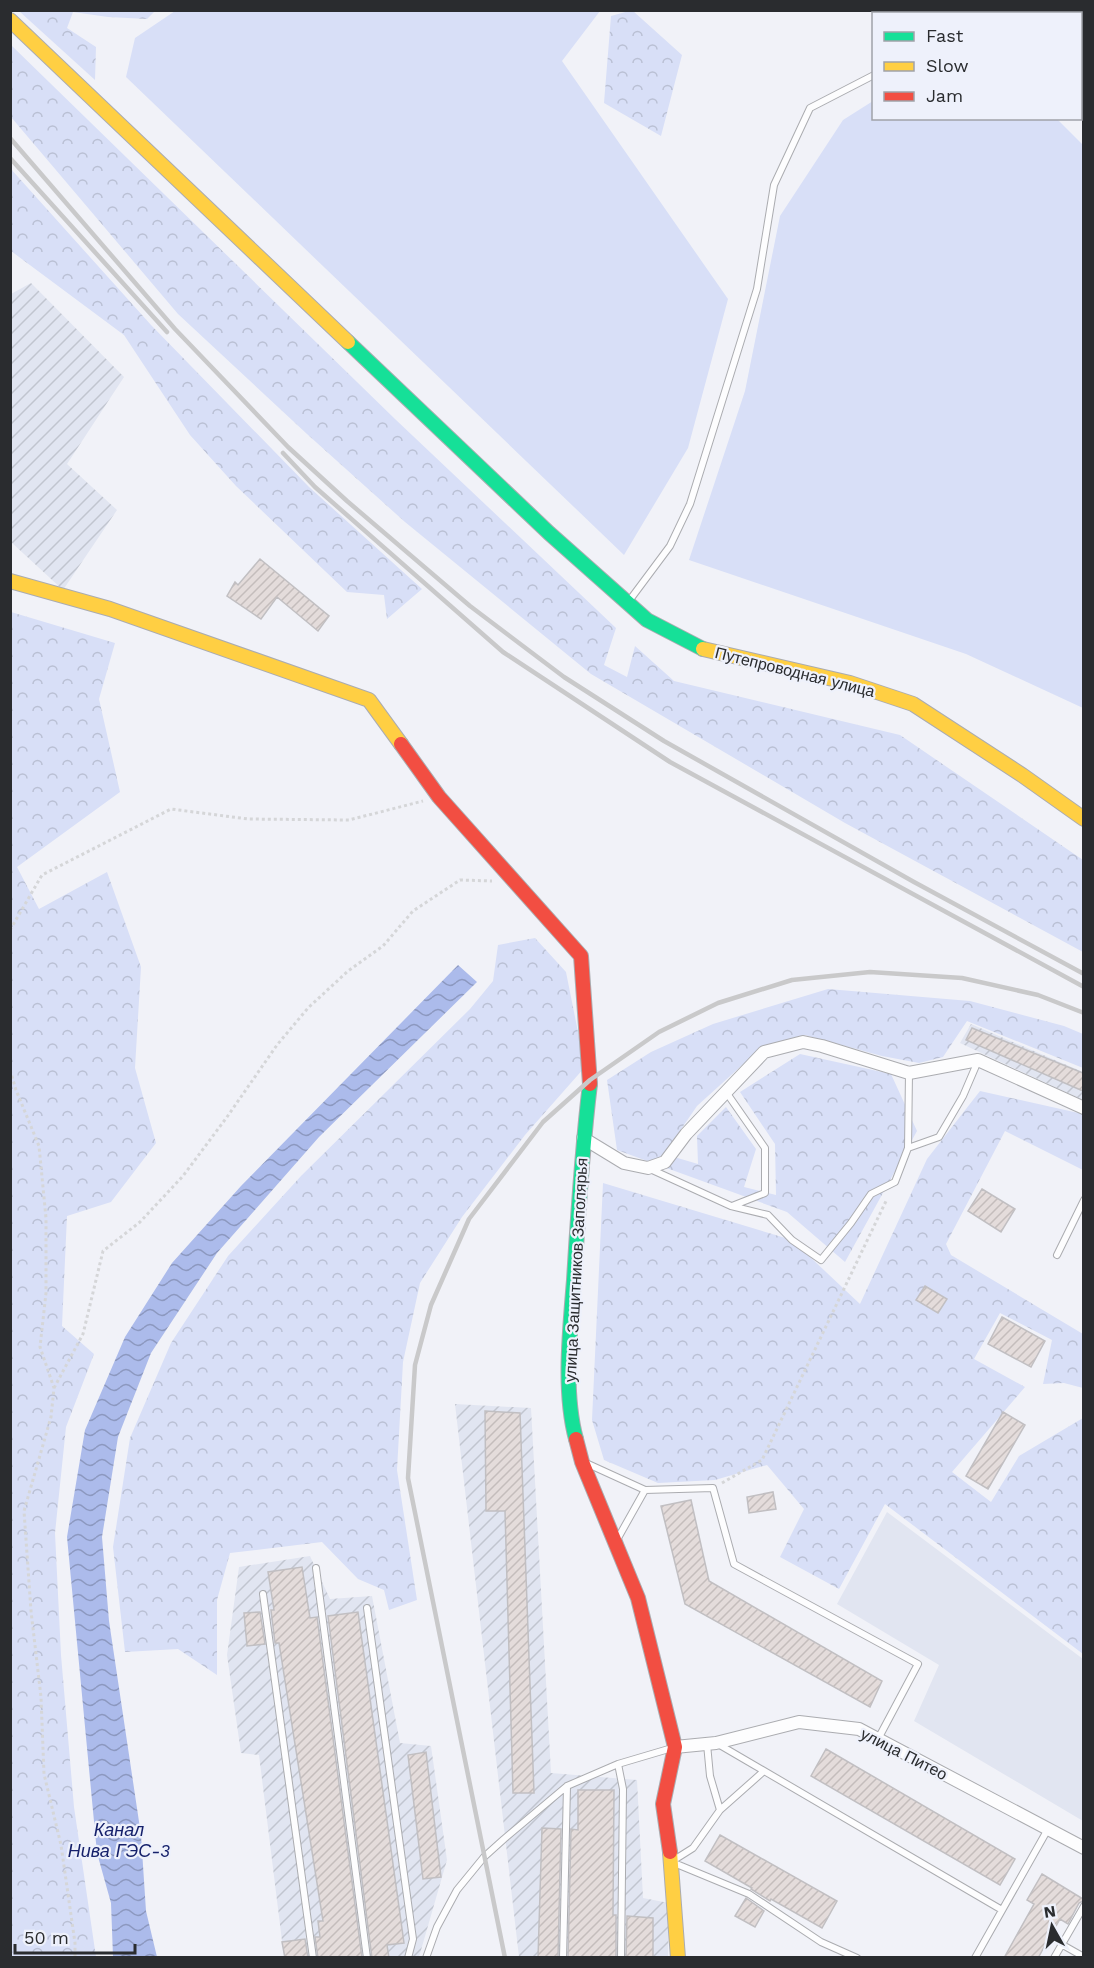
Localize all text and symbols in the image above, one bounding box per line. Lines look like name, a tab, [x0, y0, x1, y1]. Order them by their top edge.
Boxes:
legend	[872, 12, 1082, 120]
text: Fast	[926, 25, 964, 46]
text: Slow	[926, 55, 969, 76]
text: Jam	[926, 85, 963, 106]
street label: Путепроводная улица	[713, 643, 877, 701]
street label: улица Защитников Заполярья	[561, 1157, 591, 1383]
street label: улица Питео	[857, 1724, 951, 1784]
water label: Канал Нива ГЭС-3	[68, 1819, 170, 1861]
north arrow	[1022, 1896, 1082, 1956]
text: N	[1042, 1901, 1057, 1922]
scale bar	[15, 1917, 135, 1955]
text: 50 m	[24, 1927, 69, 1948]

